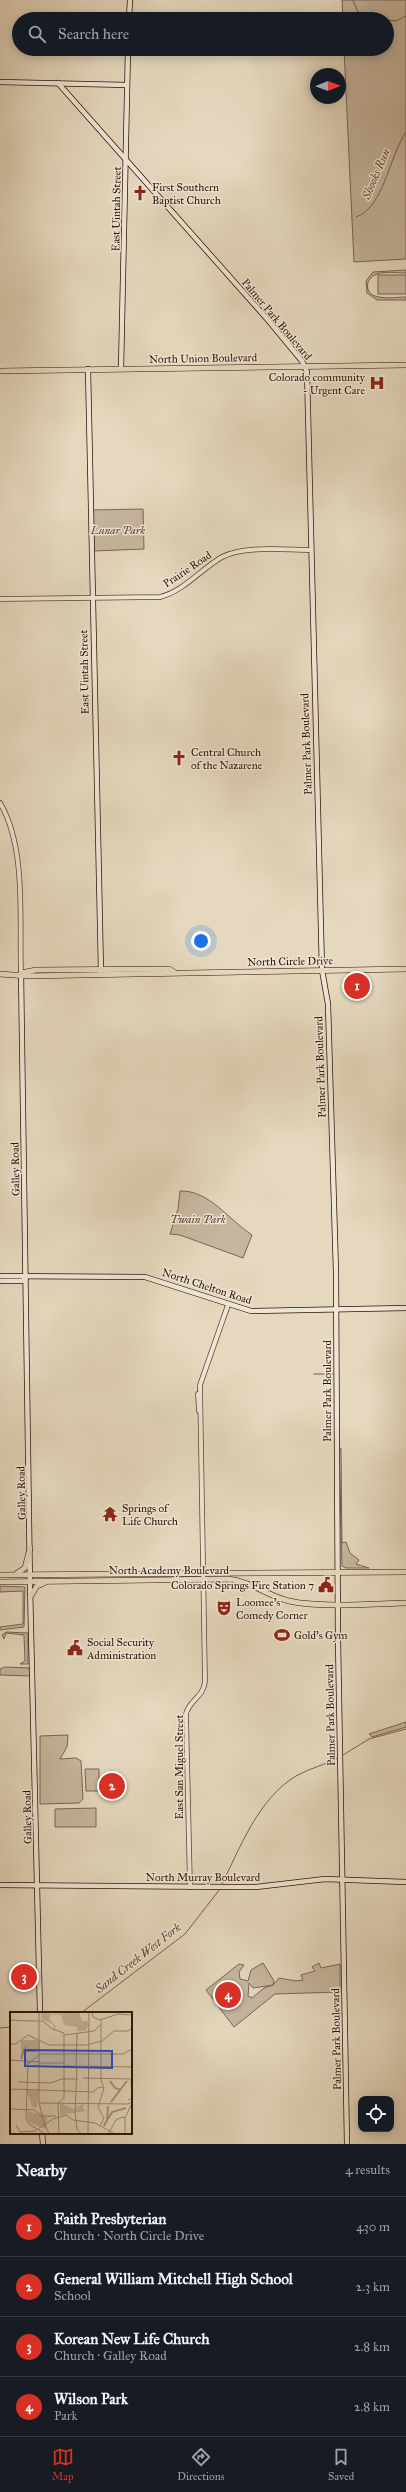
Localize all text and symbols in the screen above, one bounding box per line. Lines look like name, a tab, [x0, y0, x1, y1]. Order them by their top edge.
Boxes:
search box	[12, 12, 394, 56]
icon: search	[26, 23, 48, 45]
text: Search here	[58, 25, 129, 43]
north arrow	[310, 68, 346, 104]
water label: Shooks Run	[359, 146, 393, 202]
street label: East Uintah Street	[109, 166, 124, 251]
place label: First Southern Baptist Church	[152, 181, 221, 207]
church icon: First Southern Baptist Church	[131, 184, 149, 202]
street label: Palmer Park Boulevard	[239, 276, 315, 363]
street label: North Union Boulevard	[149, 351, 258, 366]
place label: Colorado community - Urgent Care	[269, 371, 366, 397]
hospital icon: Colorado community - Urgent Care	[368, 374, 386, 392]
park label: Lunar Park	[90, 524, 145, 537]
street label: Prairie Road	[161, 548, 214, 590]
street label: East Uintah Street	[77, 629, 92, 714]
street label: Palmer Park Boulevard	[298, 692, 315, 795]
place label: Central Church of the Nazarene	[191, 746, 263, 772]
church icon: Central Church of the Nazarene	[170, 749, 188, 767]
your location	[191, 931, 211, 951]
street label: North Circle Drive	[247, 954, 333, 969]
pin: 1	[344, 971, 370, 1001]
street label: Palmer Park Boulevard	[312, 1015, 329, 1118]
street label: Galley Road	[9, 1141, 22, 1196]
park label: Twain Park	[170, 1213, 226, 1226]
street label: North Chelton Road	[160, 1266, 254, 1307]
street label: Palmer Park Boulevard	[321, 1340, 334, 1442]
street label: Galley Road	[15, 1465, 28, 1520]
place label: Springs of Life Church	[122, 1502, 178, 1528]
temple icon: Springs of Life Church	[101, 1505, 119, 1523]
street label: North Academy Boulevard	[109, 1564, 230, 1577]
public building icon: Colorado Springs Fire Station 7	[317, 1576, 335, 1594]
place label: Colorado Springs Fire Station 7	[171, 1579, 314, 1592]
place label: Loomee's Comedy Corner	[236, 1596, 309, 1622]
theatre icon: Loomee's Comedy Corner	[215, 1599, 233, 1617]
sports icon: Gold's Gym	[273, 1626, 291, 1644]
place label: Gold's Gym	[294, 1629, 348, 1642]
place label: Social Security Administration	[86, 1636, 156, 1662]
public building icon: Social Security Administration	[66, 1639, 84, 1657]
street label: Palmer Park Boulevard	[323, 1663, 338, 1766]
street label: East San Miguel Street	[173, 1714, 186, 1819]
pin: 2	[99, 1771, 125, 1801]
street label: Galley Road	[21, 1789, 34, 1844]
street label: North Murray Boulevard	[146, 1871, 261, 1884]
water label: Sand Creek West Fork	[92, 1920, 184, 1996]
pin: 3	[11, 1962, 37, 1992]
pin: 4	[215, 1980, 241, 2010]
street label: Palmer Park Boulevard	[329, 1987, 344, 2090]
inset map	[10, 2012, 132, 2134]
map controls	[358, 2096, 394, 2132]
button: locate	[358, 2096, 394, 2132]
text: Nearby	[16, 2160, 67, 2181]
text: 4 results	[345, 2162, 390, 2178]
text: Faith Presbyterian	[54, 2210, 166, 2228]
text: 1	[26, 2219, 32, 2235]
text: 430 m	[356, 2219, 390, 2235]
text: Church · North Circle Drive	[54, 2228, 204, 2244]
text: General William Mitchell High School	[54, 2270, 293, 2288]
text: 2	[26, 2279, 32, 2295]
text: 2.3 km	[356, 2279, 390, 2295]
text: School	[54, 2288, 91, 2304]
text: Korean New Life Church	[54, 2330, 210, 2348]
text: 3	[26, 2339, 32, 2355]
text: 2.8 km	[354, 2339, 390, 2355]
text: Church · Galley Road	[54, 2348, 167, 2364]
text: Wilson Park	[54, 2390, 128, 2408]
text: 4	[25, 2399, 33, 2415]
text: 2.8 km	[354, 2399, 390, 2415]
text: Park	[54, 2408, 78, 2424]
tab: Map	[52, 2446, 74, 2483]
tab: Directions	[177, 2446, 225, 2483]
tab: Saved	[328, 2446, 354, 2483]

